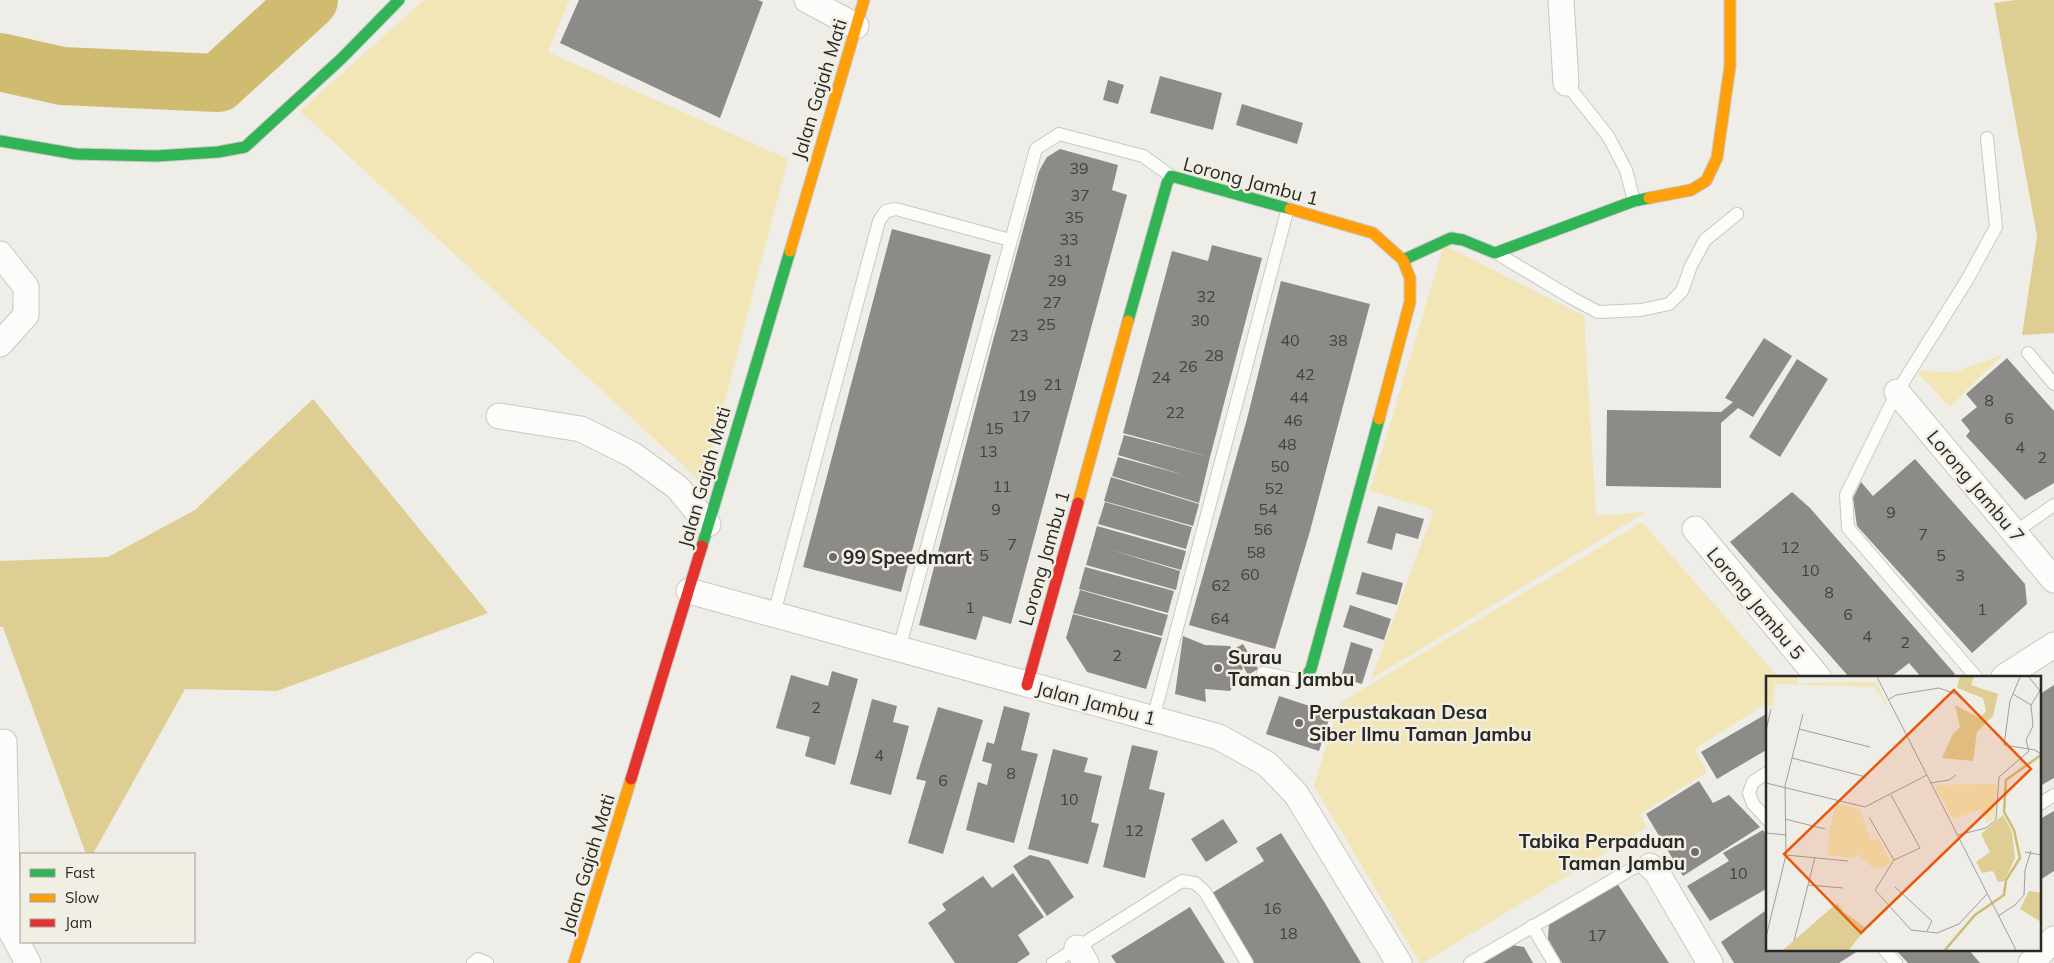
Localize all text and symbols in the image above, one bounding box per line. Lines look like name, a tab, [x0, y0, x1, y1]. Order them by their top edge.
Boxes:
street label: Jalan Gajah Mati	[786, 16, 852, 162]
street label: Lorong Jambu 1	[1181, 151, 1321, 211]
house number: 39	[1069, 158, 1089, 178]
house number: 37	[1070, 185, 1090, 205]
house number: 35	[1064, 207, 1084, 227]
house number: 33	[1059, 229, 1079, 249]
house number: 31	[1053, 250, 1073, 270]
house number: 29	[1047, 270, 1067, 290]
house number: 32	[1196, 286, 1216, 306]
house number: 27	[1042, 292, 1062, 312]
house number: 30	[1190, 310, 1210, 330]
house number: 25	[1036, 314, 1056, 334]
house number: 23	[1009, 325, 1029, 345]
house number: 40	[1280, 330, 1300, 350]
house number: 38	[1328, 330, 1348, 350]
house number: 28	[1204, 345, 1224, 365]
house number: 26	[1178, 356, 1198, 376]
house number: 42	[1295, 364, 1315, 384]
house number: 24	[1151, 367, 1171, 387]
house number: 21	[1043, 374, 1063, 394]
house number: 19	[1017, 385, 1037, 405]
house number: 44	[1289, 387, 1309, 407]
house number: 8	[1984, 390, 1994, 410]
house number: 22	[1165, 402, 1185, 422]
street label: Jalan Gajah Mati	[672, 404, 736, 550]
house number: 17	[1011, 406, 1031, 426]
house number: 6	[2004, 408, 2014, 428]
house number: 46	[1283, 410, 1303, 430]
house number: 15	[984, 418, 1004, 438]
street label: Lorong Jambu 7	[1922, 425, 2030, 547]
house number: 48	[1277, 434, 1297, 454]
house number: 4	[2015, 437, 2025, 457]
house number: 13	[978, 441, 998, 461]
house number: 2	[2037, 447, 2047, 467]
house number: 50	[1270, 456, 1290, 476]
house number: 11	[992, 476, 1012, 496]
house number: 52	[1264, 478, 1284, 498]
street label: Lorong Jambu 1	[1013, 488, 1075, 628]
house number: 9	[991, 499, 1001, 519]
house number: 54	[1258, 499, 1278, 519]
house number: 9	[1886, 502, 1896, 522]
house number: 56	[1253, 519, 1273, 539]
house number: 7	[1918, 524, 1928, 544]
house number: 7	[1007, 534, 1017, 554]
house number: 12	[1780, 537, 1800, 557]
house number: 58	[1246, 542, 1266, 562]
street label: Lorong Jambu 5	[1702, 542, 1810, 664]
place label: 99 Speedmart	[843, 545, 972, 569]
house number: 5	[979, 545, 989, 565]
house number: 5	[1936, 545, 1946, 565]
marker: 99 Speedmart	[827, 551, 839, 563]
house number: 10	[1800, 560, 1820, 580]
house number: 60	[1240, 564, 1260, 584]
house number: 3	[1955, 565, 1965, 585]
house number: 62	[1211, 575, 1231, 595]
house number: 8	[1824, 582, 1834, 602]
house number: 1	[965, 597, 975, 617]
house number: 1	[1977, 599, 1987, 619]
house number: 6	[1843, 604, 1853, 624]
house number: 64	[1210, 608, 1230, 628]
house number: 4	[1862, 626, 1872, 646]
house number: 2	[1900, 632, 1910, 652]
house number: 2	[1112, 645, 1122, 665]
place label: Surau Taman Jambu	[1228, 645, 1354, 691]
marker: Surau Taman Jambu	[1212, 662, 1224, 674]
street label: Jalan Jambu 1	[1034, 676, 1158, 730]
inset map	[1766, 676, 2042, 950]
house number: 2	[811, 697, 821, 717]
place label: Perpustakaan Desa Siber Ilmu Taman Jambu	[1309, 700, 1531, 746]
marker: Perpustakaan Desa Siber Ilmu Taman Jambu	[1293, 717, 1305, 729]
house number: 4	[874, 745, 884, 765]
house number: 8	[1006, 763, 1016, 783]
house number: 6	[938, 770, 948, 790]
house number: 10	[1059, 789, 1079, 809]
street label: Jalan Gajah Mati	[554, 791, 620, 937]
house number: 12	[1124, 820, 1144, 840]
place label: Tabika Perpaduan Taman Jambu	[1519, 829, 1685, 875]
marker: Tabika Perpaduan Taman Jambu	[1689, 846, 1701, 858]
legend	[20, 853, 195, 943]
text: Fast	[65, 863, 95, 882]
house number: 10	[1728, 863, 1748, 883]
text: Slow	[65, 888, 99, 907]
house number: 16	[1262, 898, 1282, 918]
text: Jam	[65, 913, 92, 932]
house number: 18	[1278, 923, 1298, 943]
house number: 17	[1587, 925, 1607, 945]

